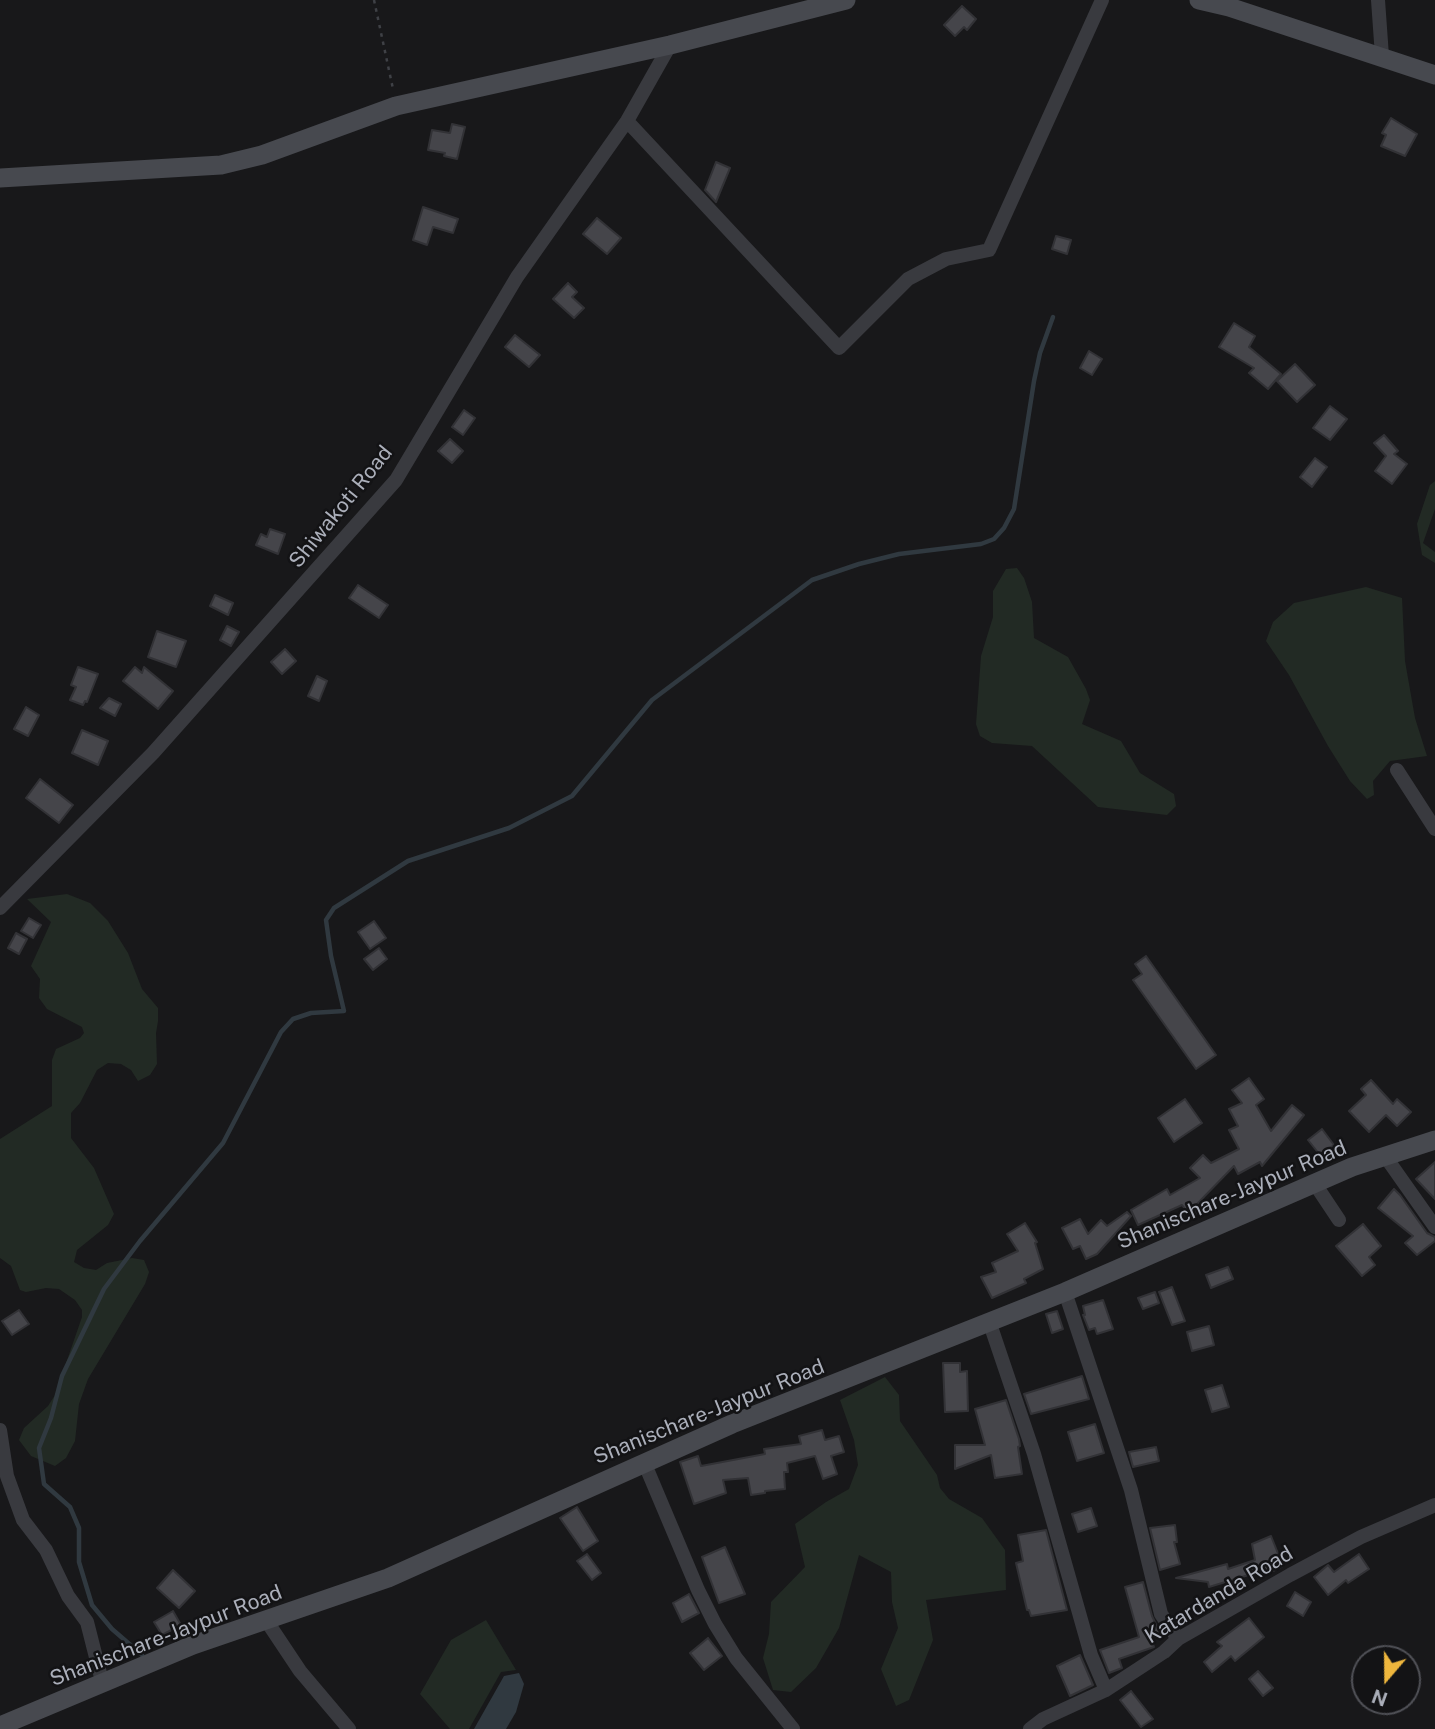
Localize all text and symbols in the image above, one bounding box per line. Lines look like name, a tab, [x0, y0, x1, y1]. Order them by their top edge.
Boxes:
street label: Shiwakoti Road	[284, 441, 398, 573]
street label: Shanischare-Jaypur Road	[1114, 1135, 1350, 1255]
street label: Shanischare-Jaypur Road	[590, 1354, 828, 1470]
street label: Katardanda Road	[1140, 1541, 1298, 1649]
street label: Shanischare-Jaypur Road	[46, 1580, 286, 1692]
north arrow	[1351, 1645, 1421, 1715]
text: N	[1369, 1685, 1390, 1711]

